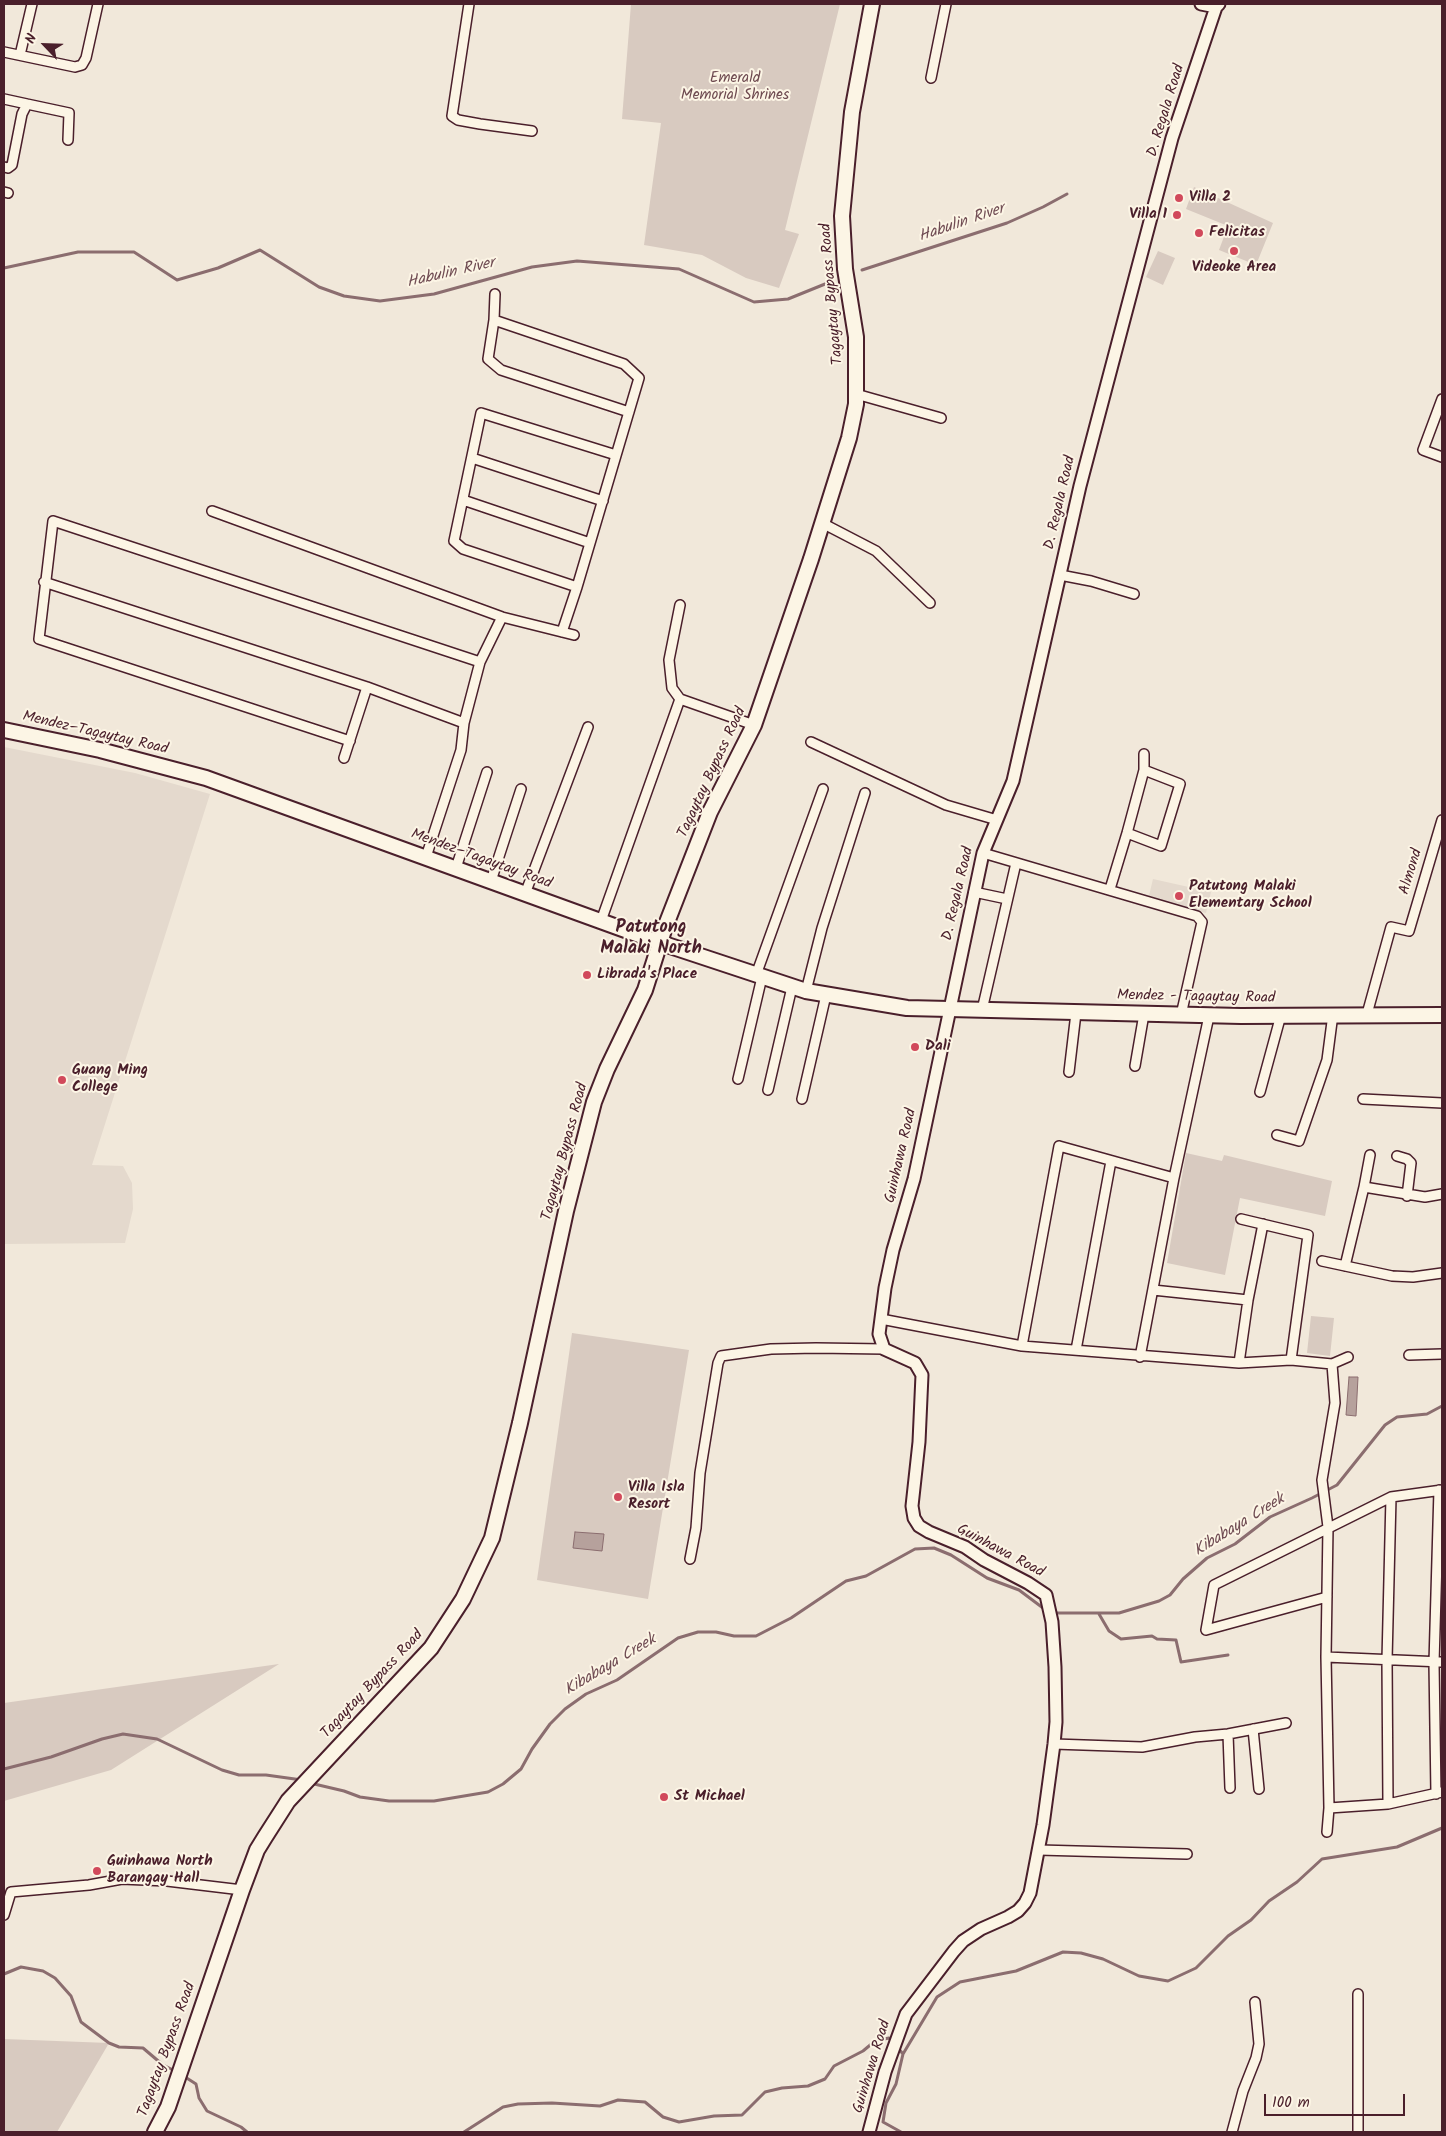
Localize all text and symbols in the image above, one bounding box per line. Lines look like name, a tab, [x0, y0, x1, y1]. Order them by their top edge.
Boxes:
north arrow	[20, 20, 70, 70]
text: N	[19, 30, 43, 47]
street label: D. Regala Road	[1144, 63, 1190, 159]
park label: Emerald Memorial Shrines	[681, 70, 789, 105]
place label: Villa 2	[1189, 189, 1231, 207]
marker: Villa 2	[1173, 192, 1185, 204]
water label: Habulin River	[917, 200, 1007, 248]
place label: Villa 1	[1129, 206, 1167, 224]
marker: Villa 1	[1171, 209, 1183, 221]
street label: Tagaytay Bypass Road	[818, 223, 848, 365]
place label: Felicitas	[1209, 224, 1265, 242]
marker: Felicitas	[1193, 227, 1205, 239]
marker: Videoke Area	[1228, 245, 1240, 257]
water label: Habulin River	[405, 255, 497, 293]
place label: Videoke Area	[1192, 259, 1276, 277]
street label: D. Regala Road	[1041, 454, 1081, 552]
street label: Tagaytay Bypass Road	[675, 705, 751, 841]
street label: Mendez–Tagaytay Road	[20, 708, 170, 760]
street label: Mendez–Tagaytay Road	[408, 826, 554, 894]
street label: D. Regala Road	[939, 845, 979, 943]
street label: Almond	[1397, 847, 1427, 897]
place label: Patutong Malaki Elementary School	[1189, 878, 1312, 913]
marker: Patutong Malaki Elementary School	[1173, 890, 1185, 902]
district label: Patutong Malaki North	[600, 918, 702, 961]
place label: Librada's Place	[597, 966, 697, 984]
marker: Librada's Place	[581, 969, 593, 981]
street label: Mendez - Tagaytay Road	[1117, 988, 1275, 1008]
place label: Dali	[925, 1038, 951, 1056]
marker: Dali	[909, 1041, 921, 1053]
place label: Guang Ming College	[72, 1062, 148, 1097]
marker: Guang Ming College	[56, 1074, 68, 1086]
street label: Tagaytay Bypass Road	[539, 1081, 593, 1223]
street label: Guinhawa Road	[882, 1107, 922, 1205]
place label: Villa Isla Resort	[628, 1479, 685, 1514]
water label: Kibabaya Creek	[1191, 1490, 1289, 1562]
marker: Villa Isla Resort	[612, 1491, 624, 1503]
street label: Guinhawa Road	[953, 1521, 1047, 1583]
street label: Tagaytay Bypass Road	[318, 1627, 428, 1743]
water label: Kibabaya Creek	[562, 1631, 660, 1701]
place label: St Michael	[674, 1788, 745, 1806]
marker: St Michael	[658, 1791, 670, 1803]
place label: Guinhawa North Barangay Hall	[107, 1853, 213, 1888]
marker: Guinhawa North Barangay Hall	[91, 1865, 103, 1877]
street label: Tagaytay Bypass Road	[135, 1980, 201, 2120]
street label: Guinhawa Road	[850, 2018, 896, 2116]
scale bar	[1266, 2084, 1407, 2116]
text: 100 m	[1272, 2091, 1310, 2115]

